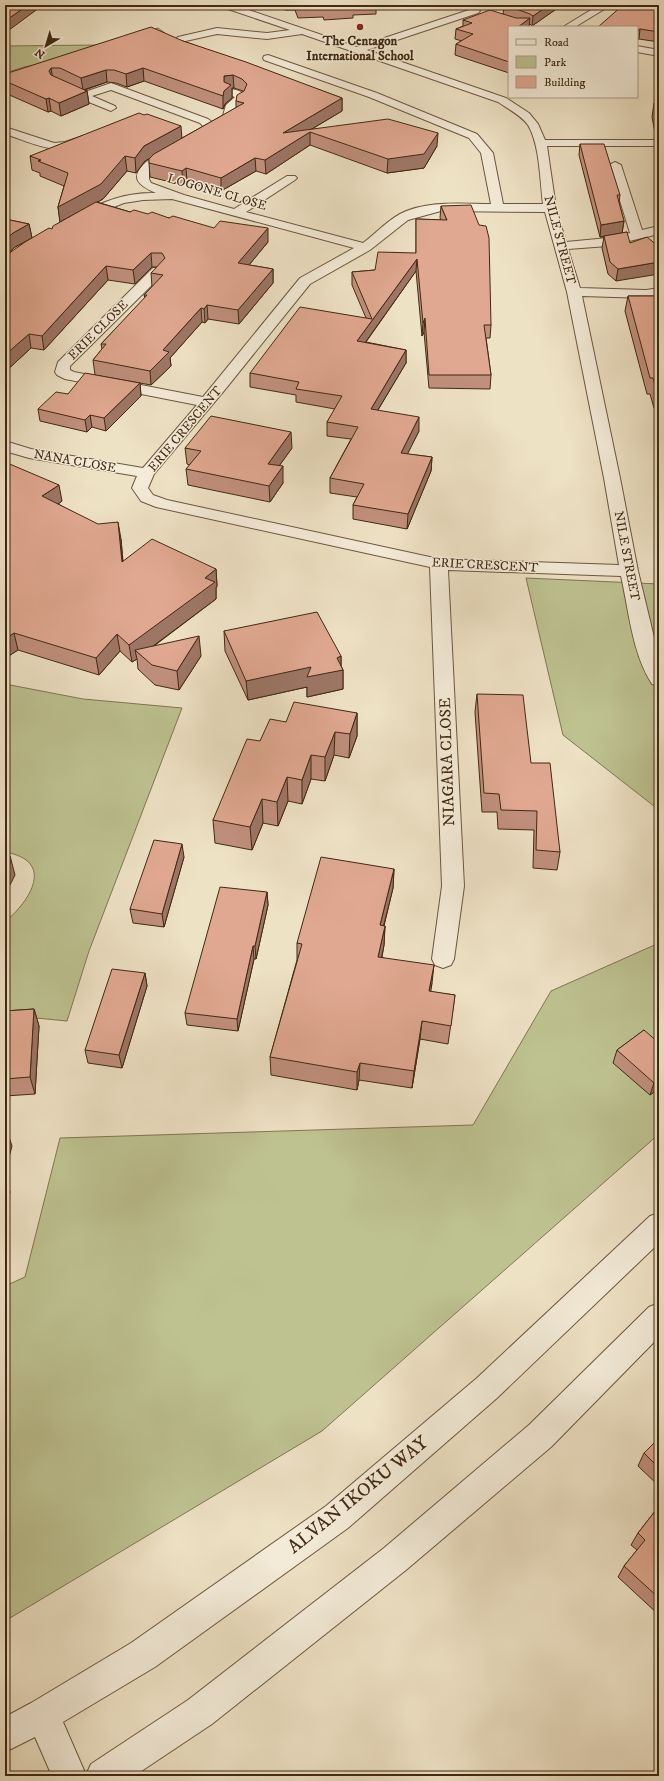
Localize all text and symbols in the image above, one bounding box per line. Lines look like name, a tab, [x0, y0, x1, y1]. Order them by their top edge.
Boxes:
marker: The Centagon International School	[355, 22, 365, 32]
north arrow	[26, 26, 66, 66]
legend	[508, 26, 638, 98]
place label: The Centagon International School	[306, 33, 415, 64]
text: Road	[544, 35, 569, 50]
text: N	[33, 45, 48, 61]
text: Park	[544, 55, 566, 70]
text: Building	[544, 75, 585, 90]
street label: LOGONE CLOSE	[165, 170, 269, 214]
street label: NILE STREET	[541, 194, 580, 286]
street label: ERIE CLOSE	[65, 297, 131, 363]
street label: ERIE CRESCENT	[145, 383, 226, 475]
street label: NANA CLOSE	[33, 446, 117, 476]
street label: NILE STREET	[610, 510, 644, 602]
street label: ERIE CRESCENT	[431, 554, 539, 576]
street label: NIAGARA CLOSE	[435, 697, 459, 827]
street label: ALVAN IKOKU WAY	[283, 1431, 434, 1559]

